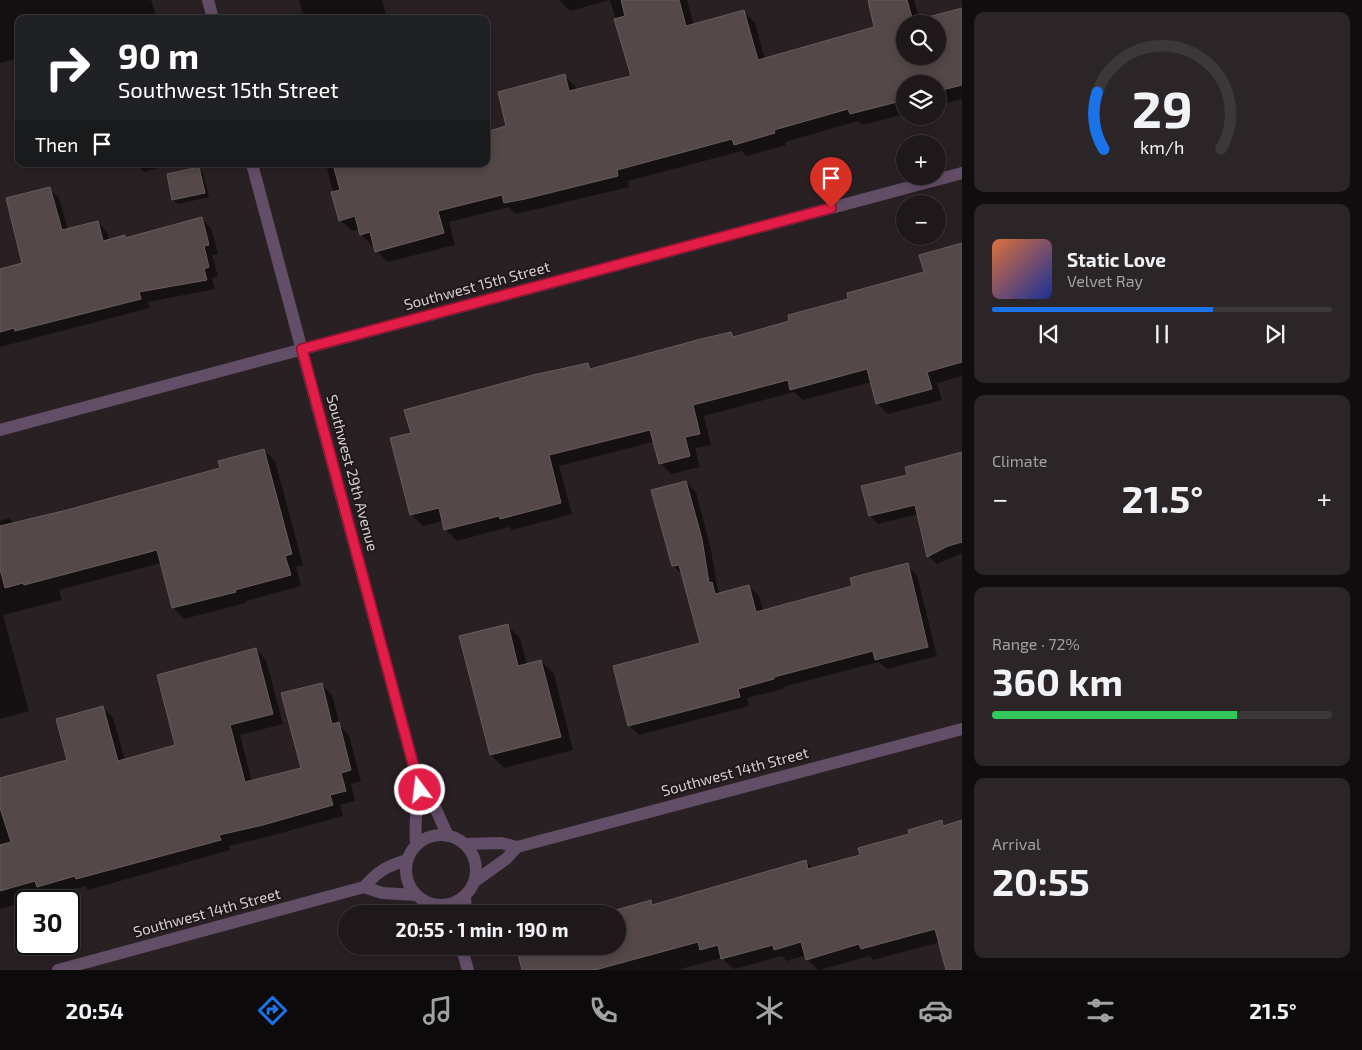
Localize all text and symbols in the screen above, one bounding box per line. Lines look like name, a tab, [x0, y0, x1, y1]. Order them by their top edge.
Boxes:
map controls	[896, 15, 946, 245]
button: search	[896, 15, 946, 65]
text: 90 m	[118, 34, 199, 76]
icon: right	[35, 35, 100, 100]
button: layers	[896, 75, 946, 125]
text: Southwest 15th Street	[118, 76, 339, 102]
text: 29	[1132, 76, 1192, 138]
icon: arrive	[88, 130, 116, 158]
text: Then	[35, 133, 78, 156]
button: +	[896, 135, 946, 185]
text: km/h	[1140, 136, 1184, 158]
pin	[810, 157, 852, 208]
icon: arrive	[817, 164, 845, 192]
button: −	[896, 195, 946, 245]
text: Static Love	[1067, 248, 1166, 271]
street label: Southwest 15th Street	[402, 257, 552, 313]
text: Velvet Ray	[1067, 271, 1143, 290]
icon: previous	[1035, 320, 1063, 348]
icon: pause	[1148, 320, 1176, 348]
icon: next	[1261, 320, 1289, 348]
street label: Southwest 29th Avenue	[323, 392, 383, 553]
text: Climate	[992, 451, 1047, 470]
text: 21.5°	[1122, 475, 1203, 521]
text: −	[992, 481, 1008, 515]
text: +	[1317, 481, 1332, 515]
text: Range · 72%	[992, 634, 1080, 653]
text: 360 km	[992, 658, 1123, 704]
street label: Southwest 14th Street	[659, 743, 811, 799]
position arrow	[393, 763, 445, 815]
text: Arrival	[992, 834, 1041, 853]
text: 20:55	[992, 858, 1090, 904]
street label: Southwest 14th Street	[131, 884, 283, 940]
speed limit sign: 30	[15, 890, 80, 955]
text: 20:55 · 1 min · 190 m	[396, 918, 568, 941]
icon: directions	[255, 993, 290, 1028]
icon: music	[420, 993, 455, 1028]
icon: phone	[586, 993, 621, 1028]
icon: climate	[752, 993, 787, 1028]
icon: car	[918, 993, 953, 1028]
icon: filters	[1083, 993, 1118, 1028]
text: 20:54	[65, 997, 124, 1023]
text: 21.5°	[1249, 997, 1297, 1023]

